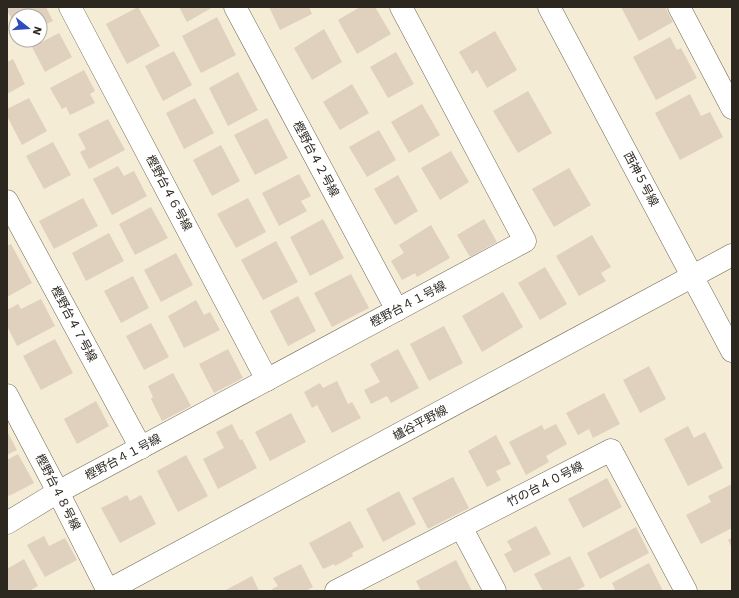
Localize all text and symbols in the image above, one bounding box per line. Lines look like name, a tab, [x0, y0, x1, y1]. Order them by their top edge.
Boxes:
north arrow	[8, 8, 48, 48]
text: N	[30, 25, 44, 37]
street label: 樫野台４２号線	[290, 119, 342, 199]
street label: 西神５号線	[621, 149, 661, 209]
street label: 樫野台４６号線	[143, 153, 195, 233]
street label: 樫野台４１号線	[368, 278, 448, 330]
street label: 樫野台４７号線	[48, 284, 100, 364]
street label: 櫨谷平野線	[390, 403, 450, 443]
street label: 樫野台４１号線	[83, 431, 163, 483]
street label: 樫野台４８号線	[33, 451, 83, 533]
street label: 竹の台４０号線	[504, 459, 586, 509]

